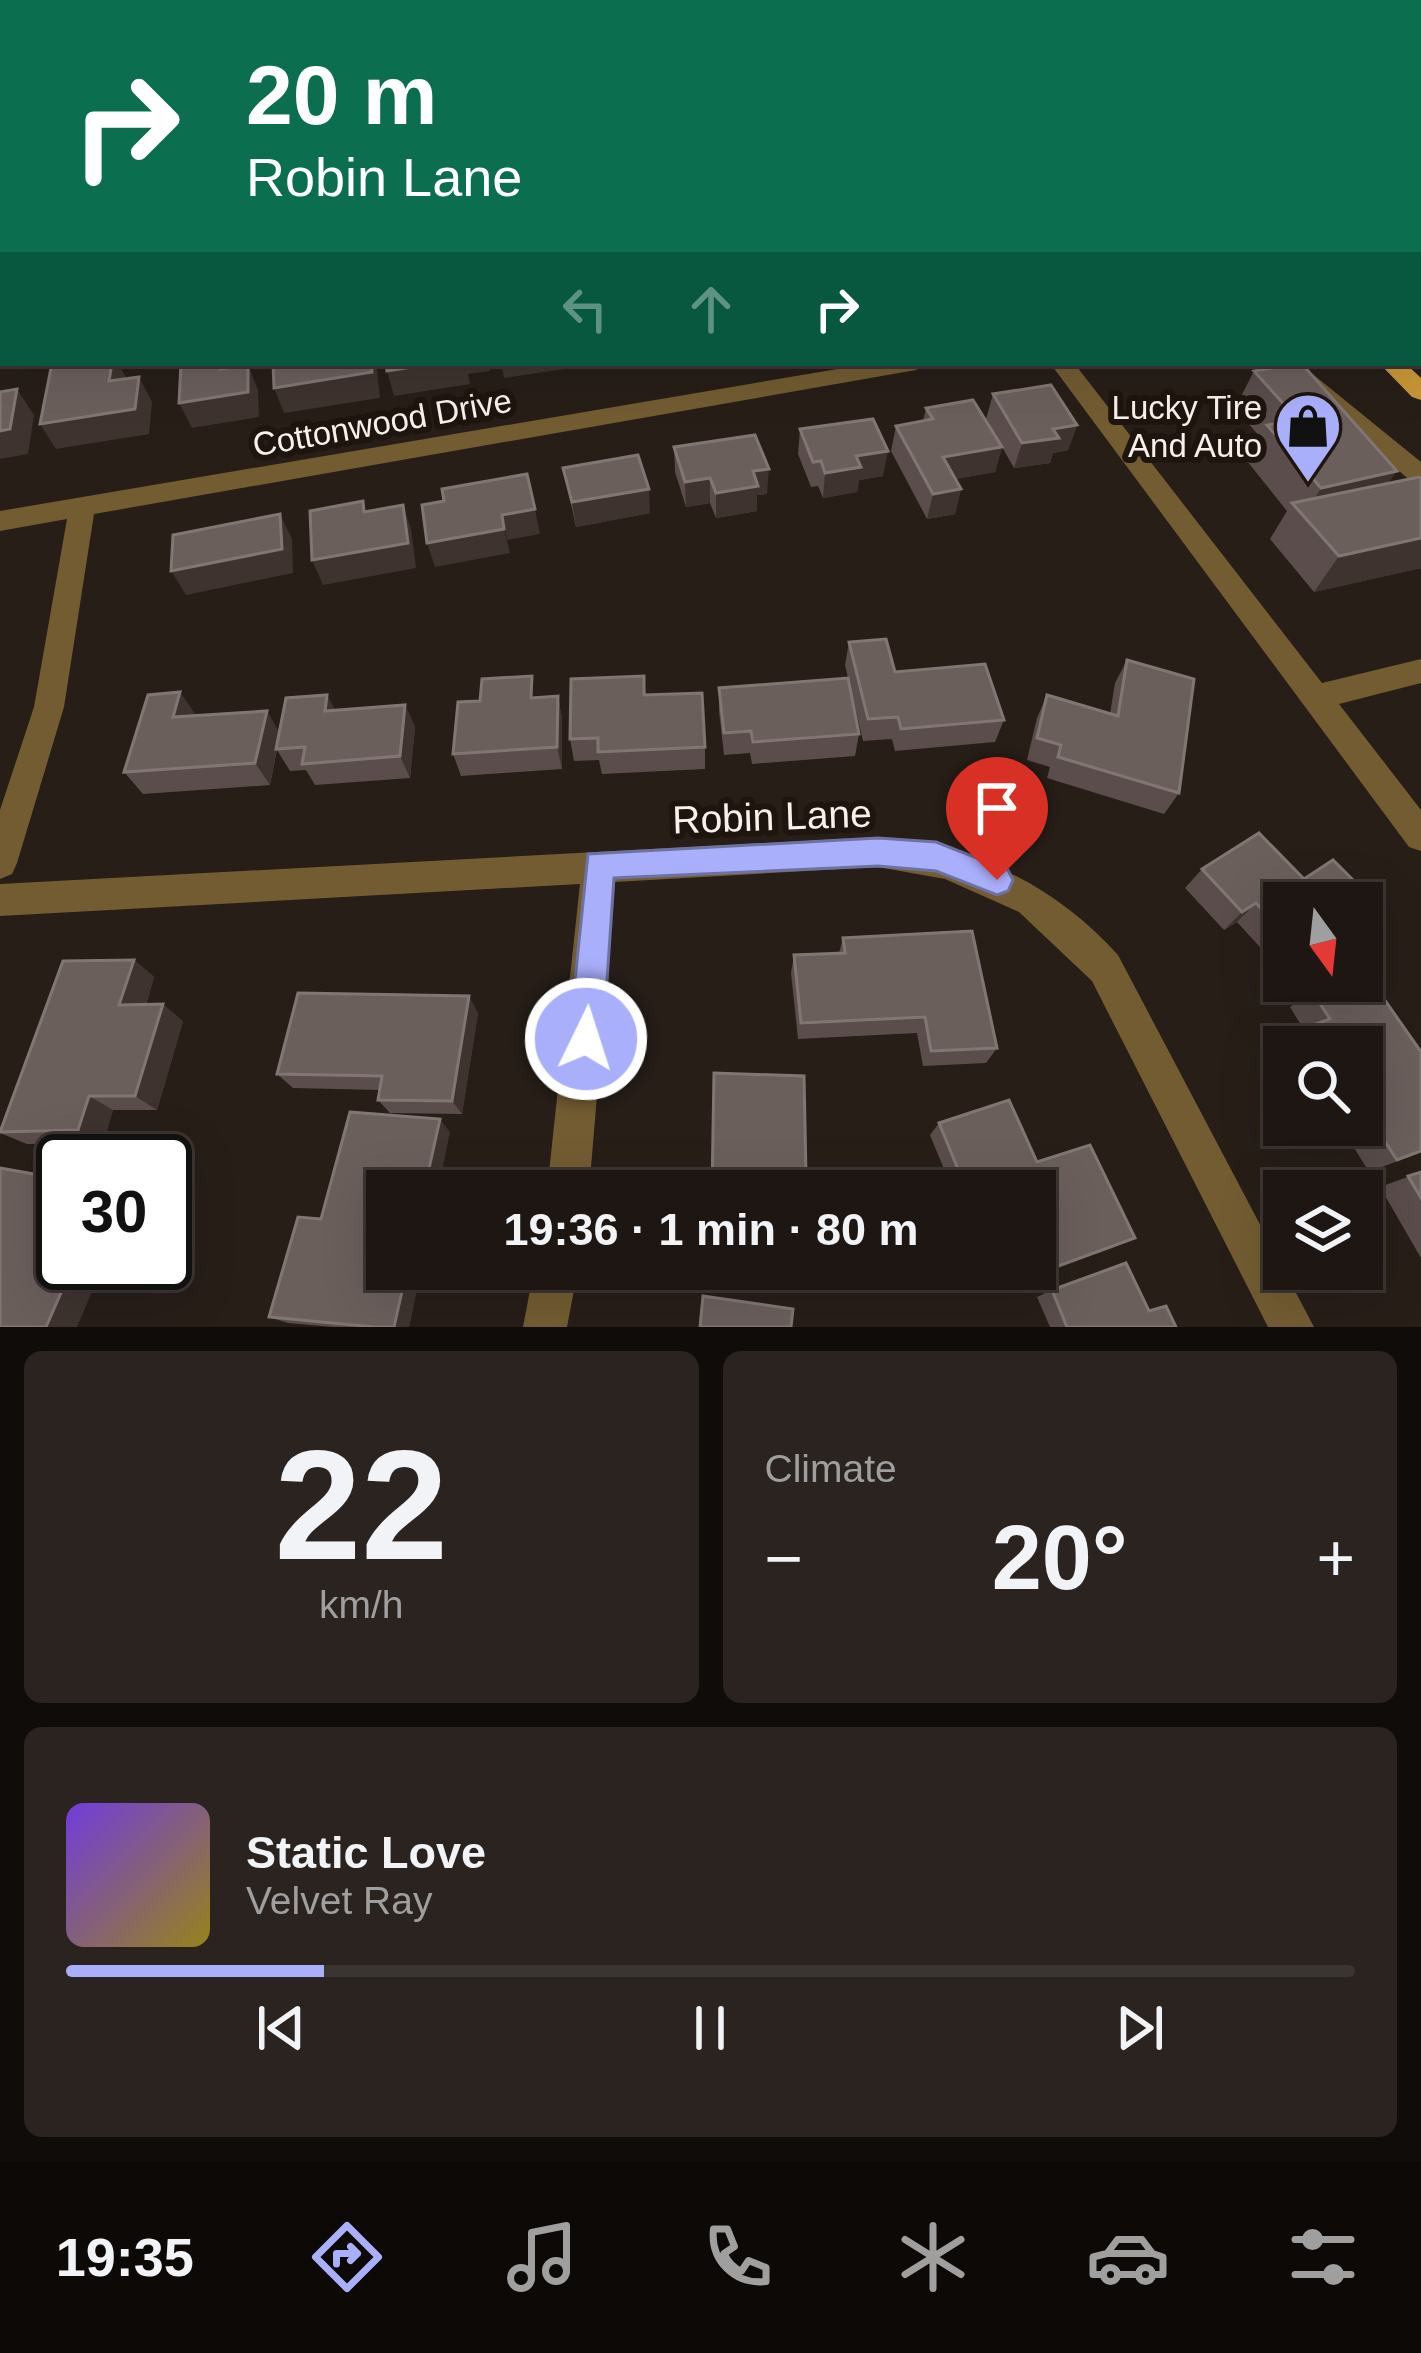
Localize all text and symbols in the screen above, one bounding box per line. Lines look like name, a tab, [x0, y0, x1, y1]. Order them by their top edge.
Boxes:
icon: right	[48, 48, 204, 204]
text: 20 m	[246, 48, 437, 142]
text: Robin Lane	[246, 147, 522, 207]
icon: left	[552, 276, 618, 342]
icon: ahead	[678, 276, 744, 342]
icon: right	[804, 276, 870, 342]
street label: Cottonwood Drive	[250, 381, 514, 463]
place label: Lucky Tire And Auto	[1112, 389, 1262, 464]
shop icon: Lucky Tire And Auto	[1273, 391, 1343, 485]
pin	[946, 757, 1048, 880]
icon: arrive	[964, 775, 1030, 841]
street label: Robin Lane	[672, 792, 872, 841]
north arrow	[1263, 882, 1383, 1002]
map controls	[1263, 882, 1383, 1290]
position arrow	[523, 976, 649, 1102]
button: search	[1263, 1026, 1383, 1146]
speed limit sign: 30	[36, 1134, 192, 1290]
button: layers	[1263, 1170, 1383, 1290]
text: 19:36 · 1 min · 80 m	[503, 1204, 919, 1255]
text: 22	[274, 1418, 448, 1592]
text: Climate	[765, 1447, 897, 1490]
text: 20°	[992, 1508, 1128, 1608]
text: −	[765, 1521, 803, 1595]
text: +	[1316, 1521, 1355, 1595]
text: km/h	[319, 1583, 404, 1626]
text: Static Love	[246, 1827, 486, 1878]
text: Velvet Ray	[246, 1879, 432, 1922]
icon: previous	[248, 1995, 314, 2061]
icon: pause	[677, 1995, 743, 2061]
icon: next	[1107, 1995, 1173, 2061]
icon: directions	[305, 2215, 389, 2299]
icon: music	[500, 2215, 584, 2299]
icon: phone	[696, 2215, 780, 2299]
icon: climate	[891, 2215, 975, 2299]
icon: car	[1086, 2215, 1170, 2299]
icon: filters	[1281, 2215, 1365, 2299]
text: 19:35	[56, 2227, 194, 2287]

